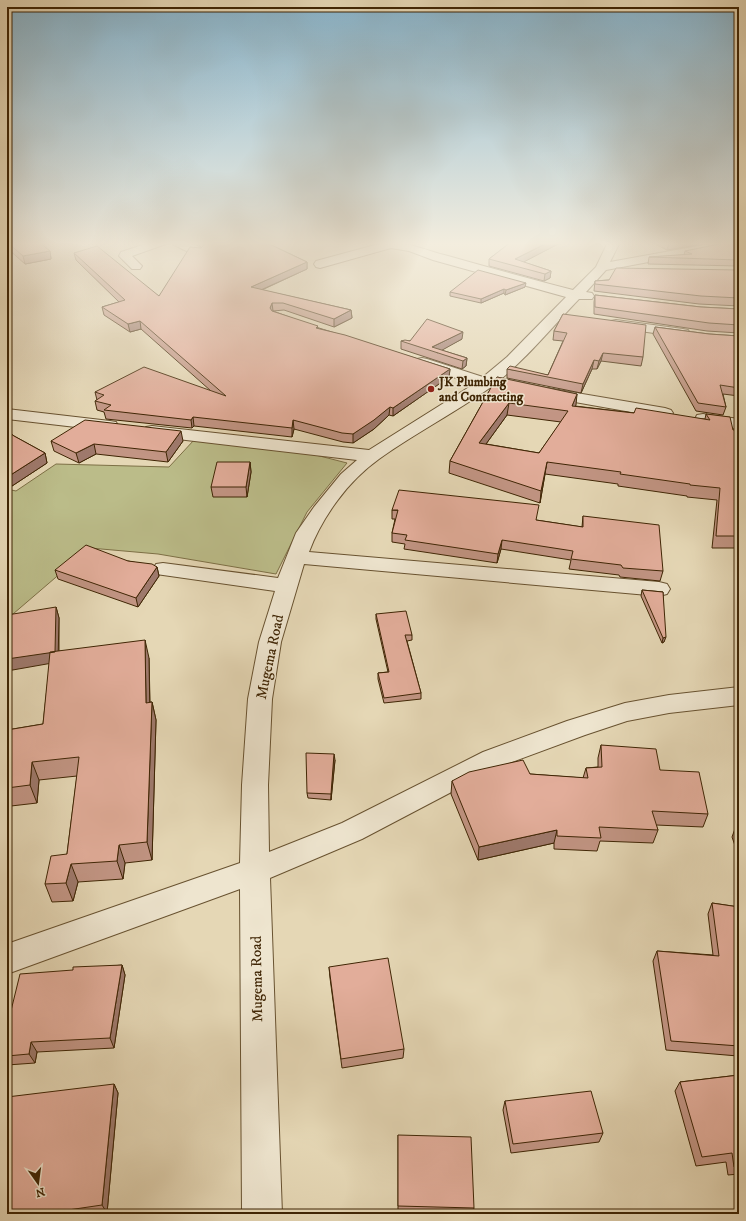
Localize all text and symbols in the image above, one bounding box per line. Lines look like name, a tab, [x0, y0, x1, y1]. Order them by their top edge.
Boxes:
place label: JK Plumbing and Contracting	[437, 374, 524, 406]
marker: JK Plumbing and Contracting	[426, 384, 436, 394]
street label: Mugema Road	[252, 612, 288, 701]
street label: Mugema Road	[247, 935, 267, 1022]
north arrow	[18, 1163, 58, 1203]
text: N	[34, 1184, 46, 1200]

